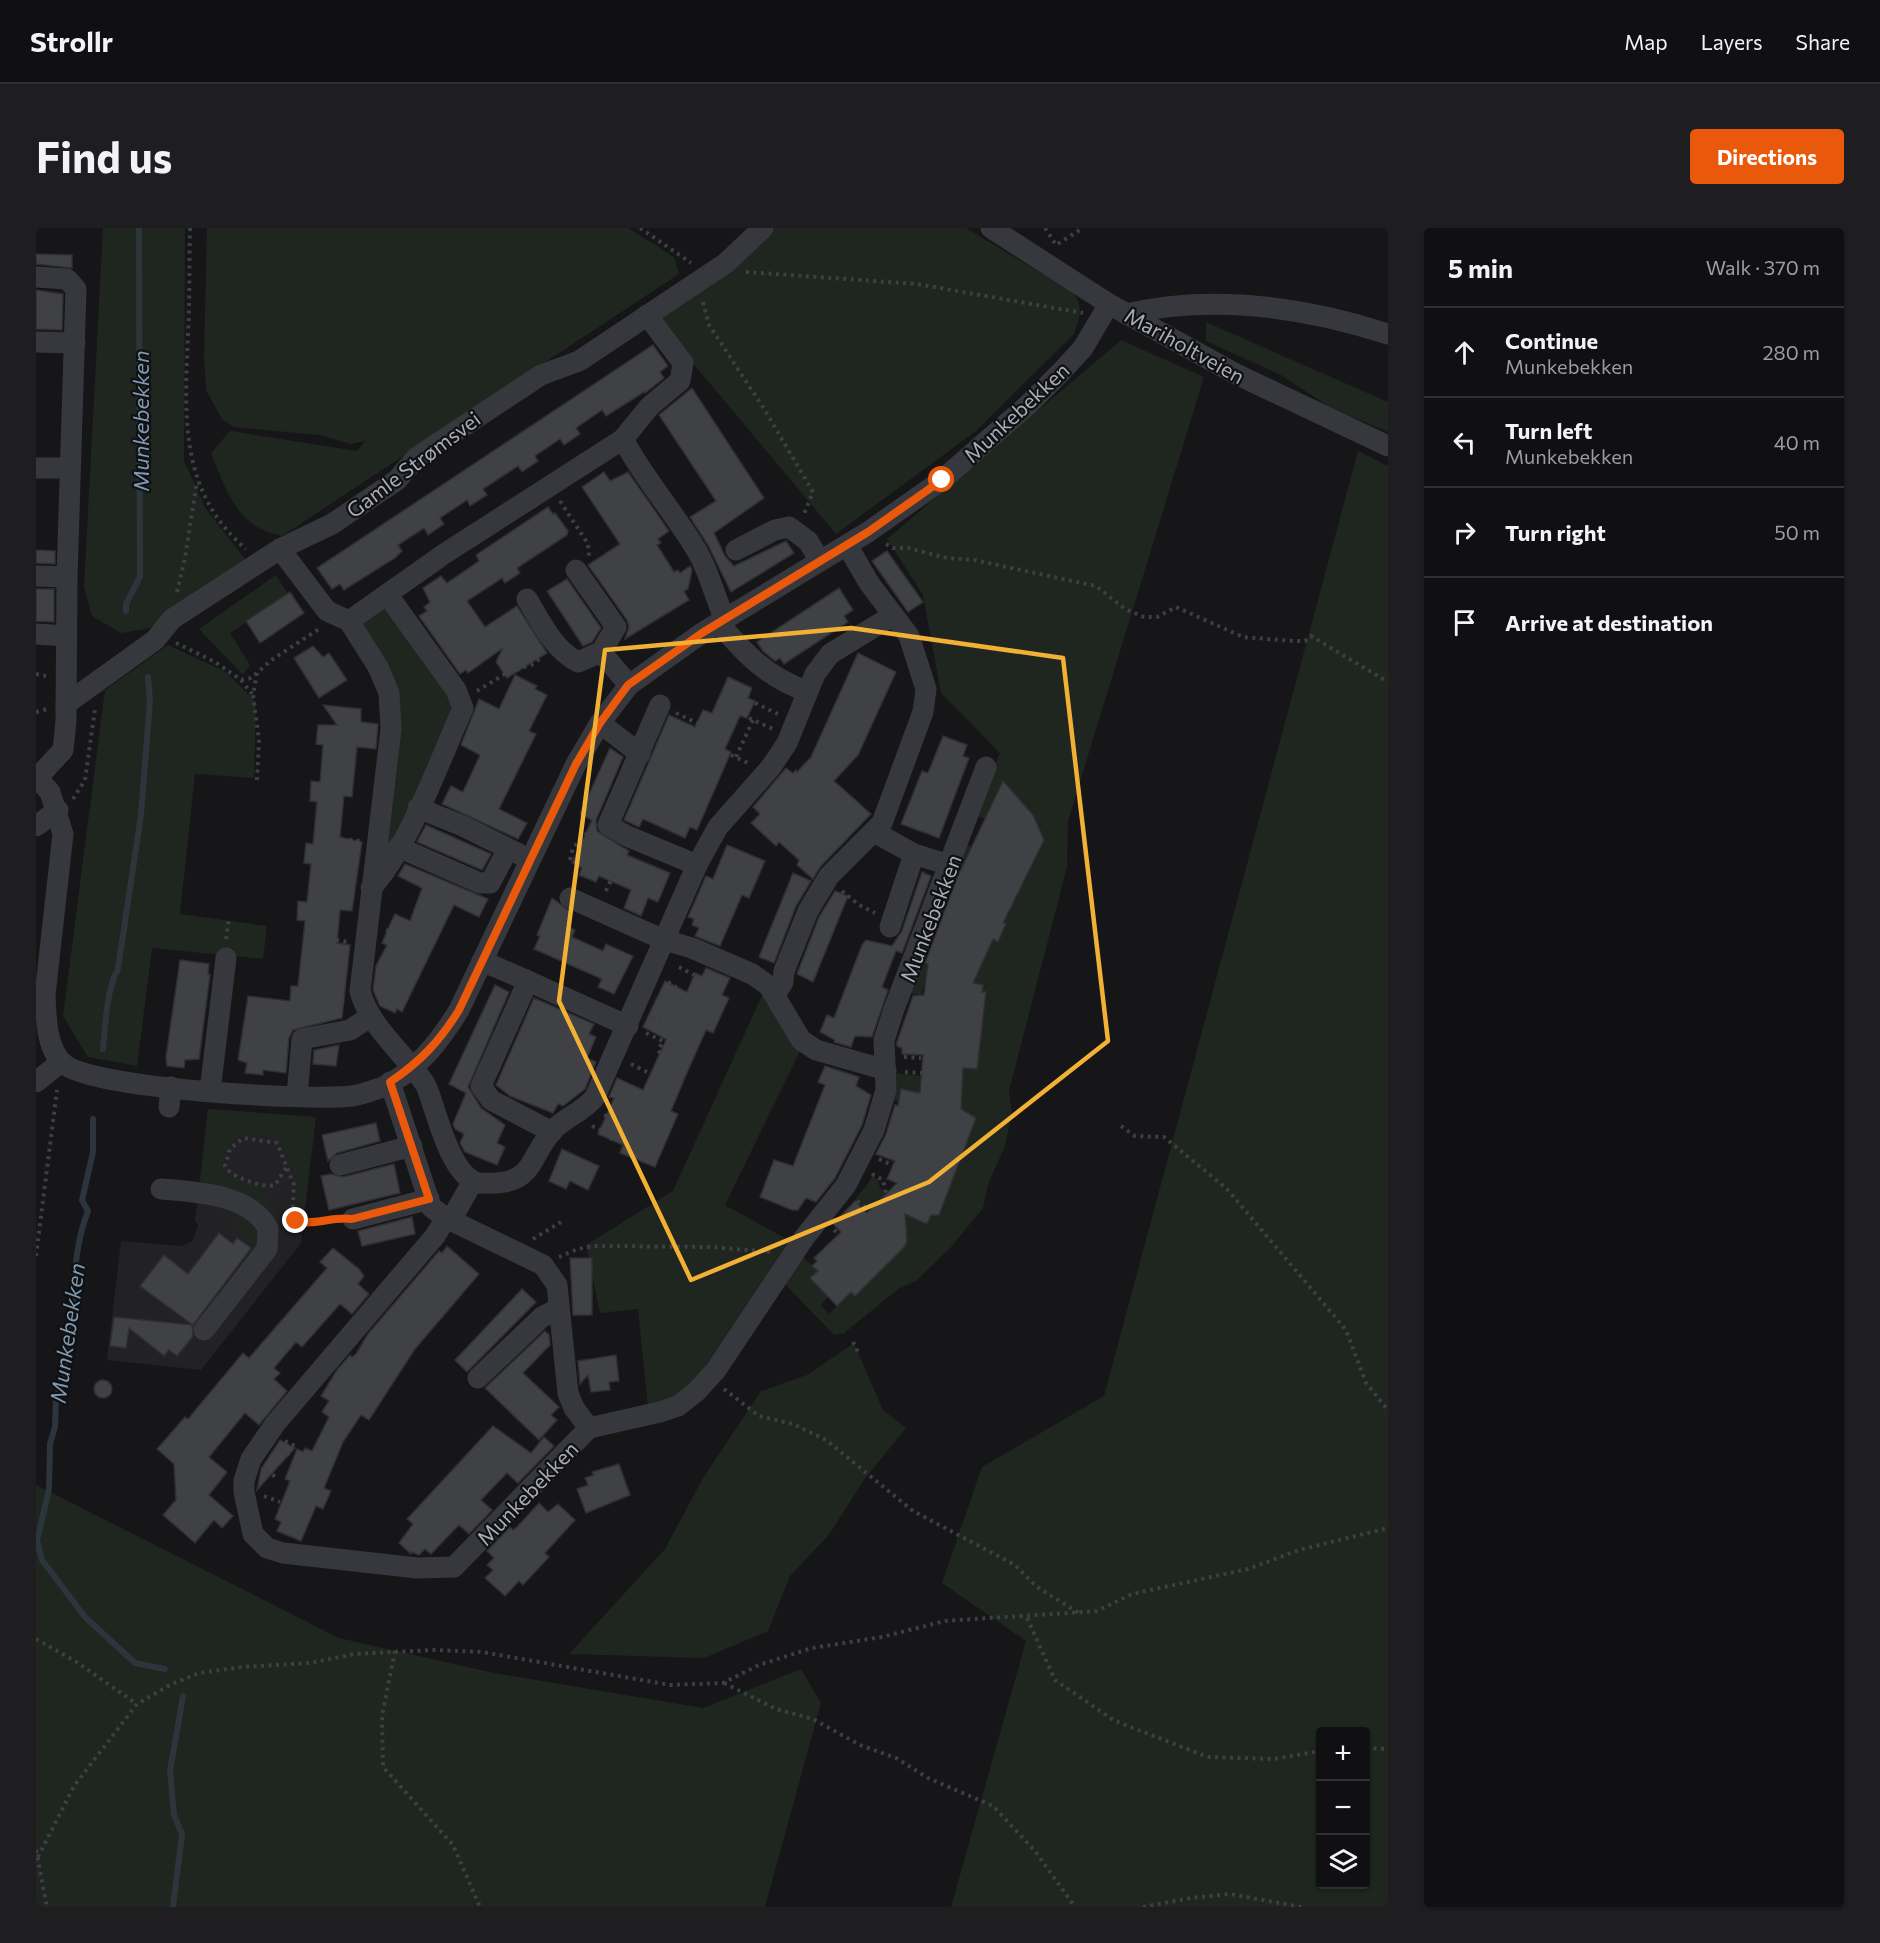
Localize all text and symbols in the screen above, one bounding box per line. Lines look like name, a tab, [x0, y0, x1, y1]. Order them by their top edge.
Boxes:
text: Strollr	[30, 24, 113, 58]
text: Map	[1624, 29, 1668, 54]
text: Layers	[1701, 29, 1763, 54]
text: Share	[1796, 29, 1850, 54]
button: Directions	[1690, 129, 1844, 184]
text: Find us	[36, 130, 172, 182]
text: 5 min	[1448, 252, 1513, 283]
text: Walk · 370 m	[1706, 255, 1820, 279]
street label: Mariholtveien	[1121, 302, 1249, 388]
text: Continue	[1505, 327, 1598, 354]
icon: ahead	[1448, 336, 1481, 369]
text: 280 m	[1762, 340, 1820, 364]
water label: Munkebekken	[127, 350, 154, 492]
text: Munkebekken	[1505, 354, 1633, 378]
street label: Munkebekken	[958, 357, 1074, 467]
street label: Gamle Strømsvei	[341, 406, 485, 522]
text: Turn left	[1505, 417, 1592, 444]
icon: left	[1448, 426, 1481, 459]
text: 40 m	[1774, 430, 1820, 454]
text: Munkebekken	[1505, 444, 1633, 468]
route start	[928, 466, 954, 492]
icon: right	[1448, 516, 1481, 549]
text: Turn right	[1505, 519, 1606, 546]
text: 50 m	[1774, 520, 1820, 544]
icon: arrive	[1448, 606, 1481, 639]
text: Arrive at destination	[1505, 609, 1713, 636]
street label: Munkebekken	[894, 851, 966, 985]
route end	[282, 1207, 308, 1233]
water label: Munkebekken	[44, 1261, 90, 1405]
street label: Munkebekken	[471, 1436, 583, 1550]
map controls	[1316, 1727, 1370, 1889]
button: +	[1316, 1727, 1370, 1781]
button: −	[1316, 1781, 1370, 1835]
button: layers	[1316, 1835, 1370, 1889]

